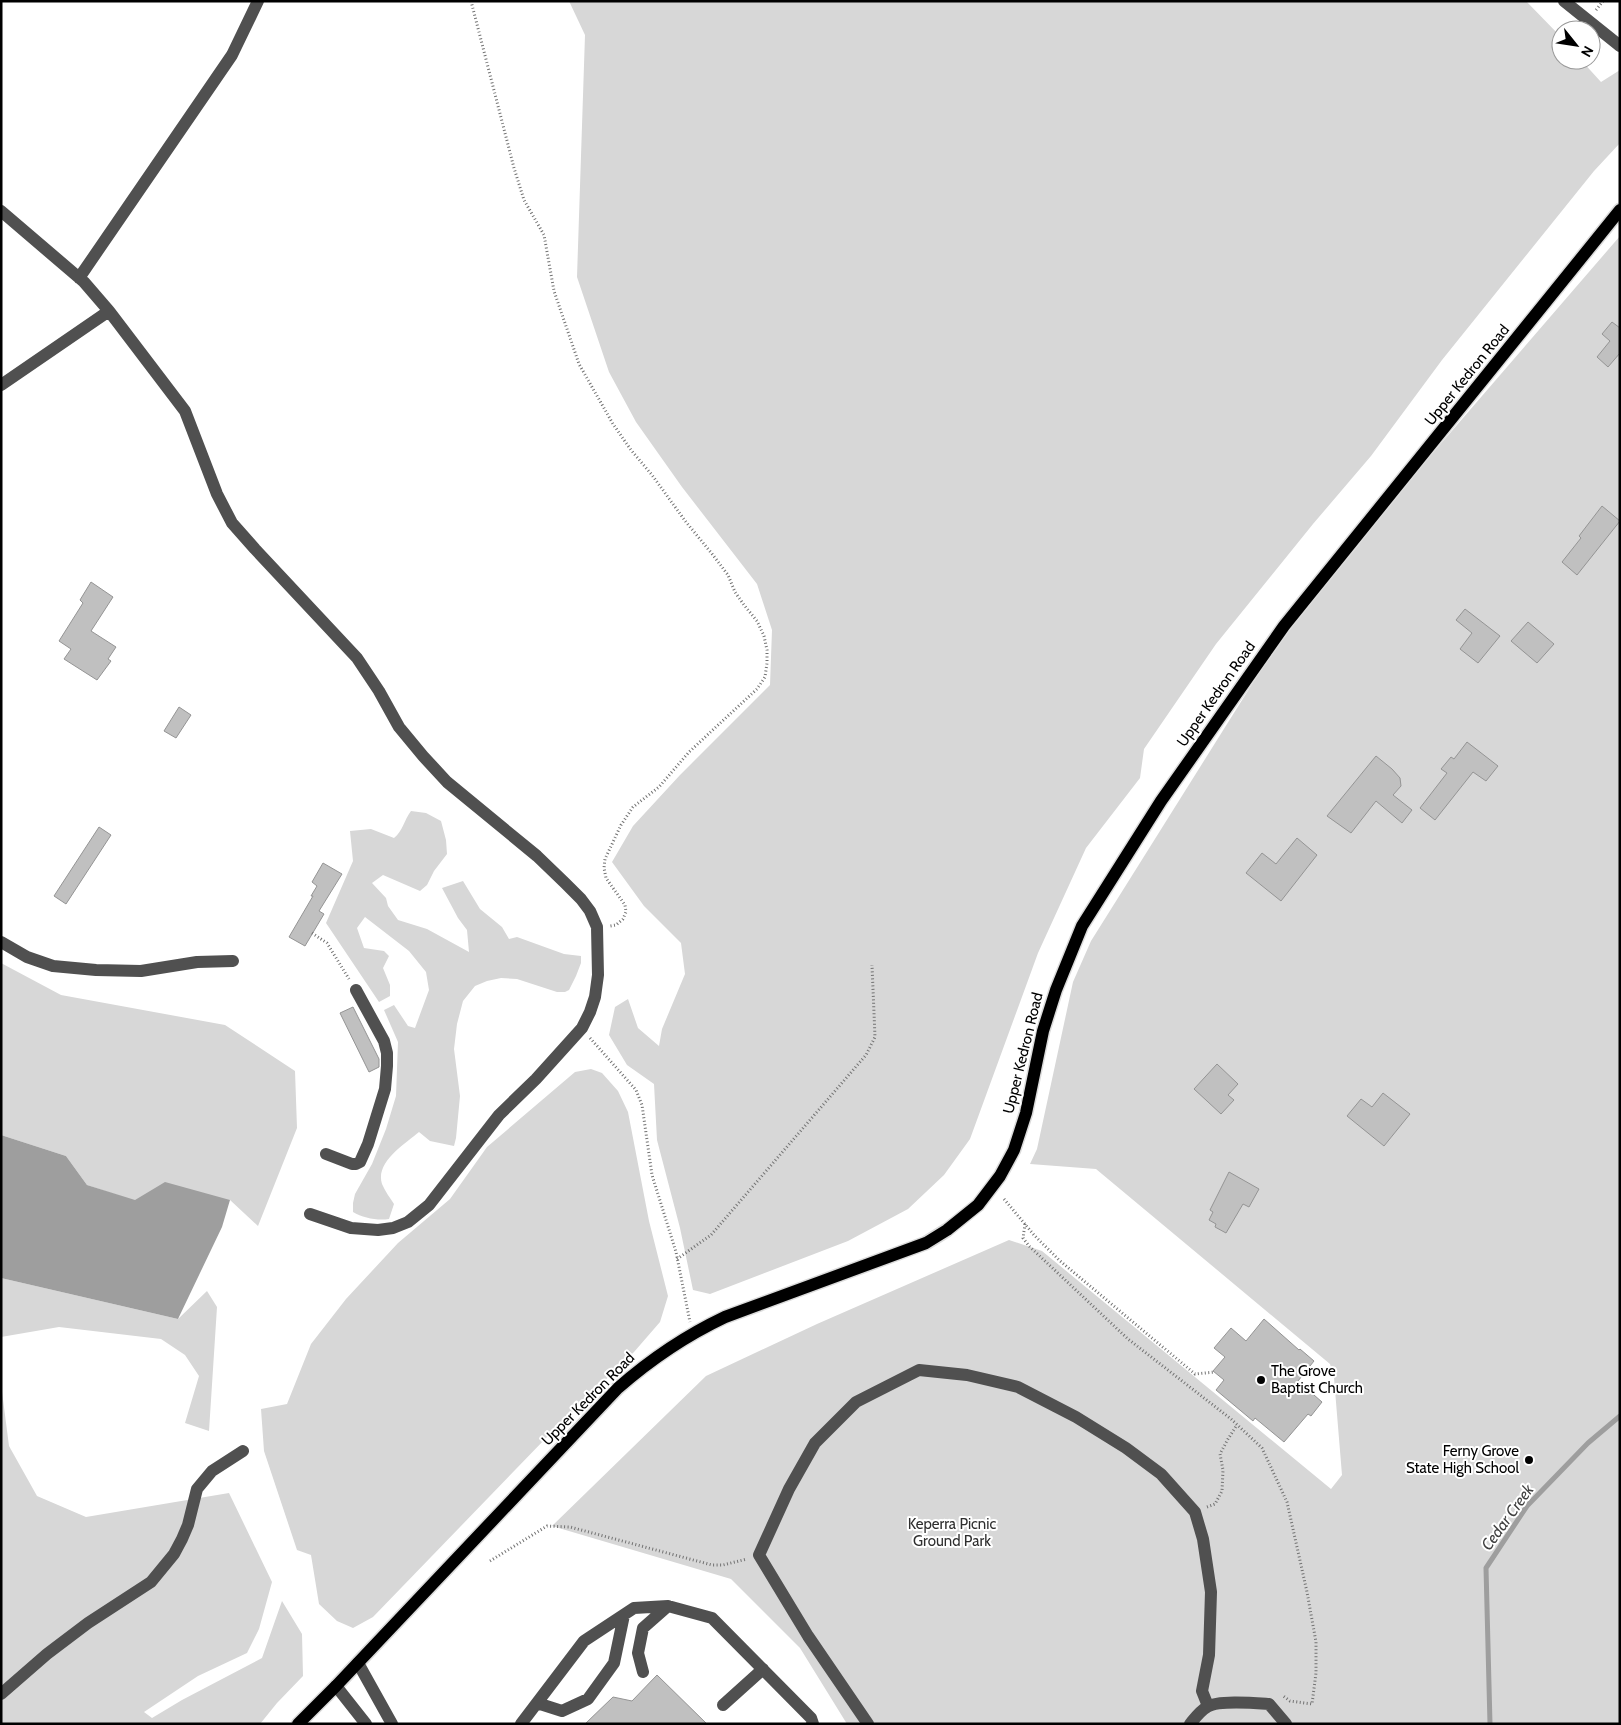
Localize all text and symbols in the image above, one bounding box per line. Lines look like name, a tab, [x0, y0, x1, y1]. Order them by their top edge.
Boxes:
north arrow	[1551, 20, 1601, 70]
text: N	[1577, 43, 1598, 60]
street label: Upper Kedron Road	[1421, 321, 1513, 429]
street label: Upper Kedron Road	[1173, 638, 1259, 750]
street label: Upper Kedron Road	[999, 991, 1047, 1115]
street label: Upper Kedron Road	[538, 1349, 638, 1449]
place label: The Grove Baptist Church	[1271, 1362, 1363, 1397]
marker: The Grove Baptist Church	[1255, 1374, 1267, 1386]
place label: Ferny Grove State High School	[1406, 1442, 1519, 1477]
marker: Ferny Grove State High School	[1523, 1454, 1535, 1466]
water label: Cedar Creek	[1477, 1480, 1538, 1554]
park label: Keperra Picnic Ground Park	[908, 1515, 996, 1550]

